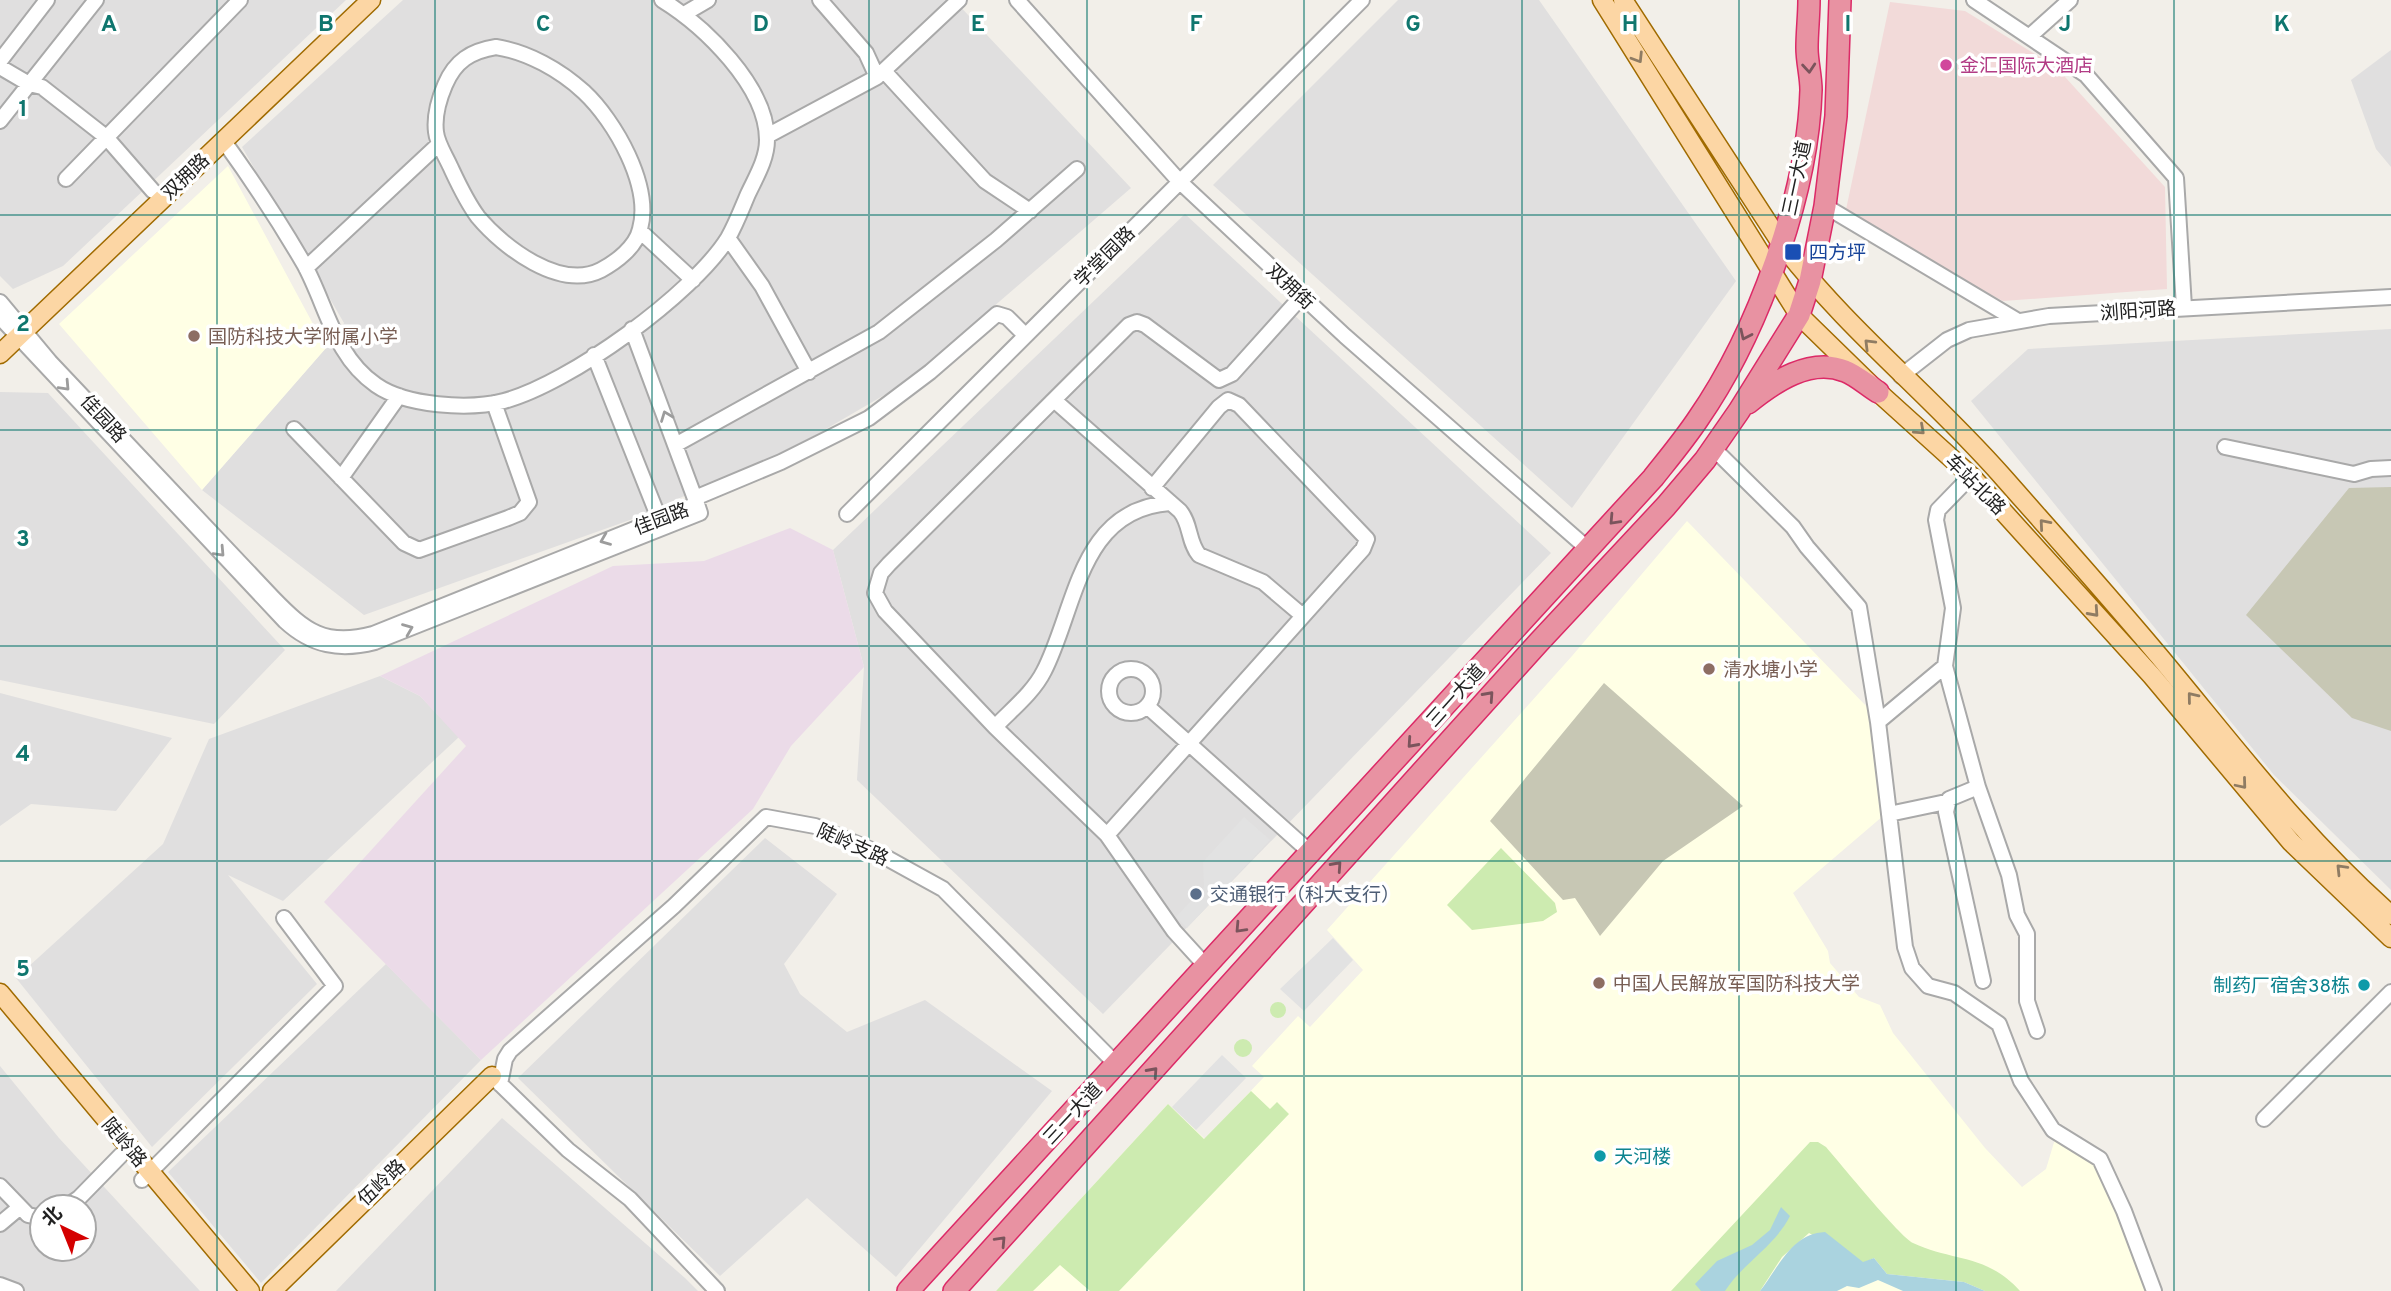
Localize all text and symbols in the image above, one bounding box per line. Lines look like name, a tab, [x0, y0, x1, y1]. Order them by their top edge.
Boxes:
text: A	[101, 11, 117, 40]
text: B	[318, 11, 334, 40]
text: C	[536, 11, 550, 40]
text: D	[753, 11, 769, 40]
text: E	[971, 11, 985, 40]
text: F	[1189, 11, 1203, 40]
text: G	[1405, 11, 1421, 40]
text: H	[1622, 11, 1638, 40]
text: I	[1845, 11, 1851, 40]
text: J	[2059, 11, 2071, 40]
text: K	[2274, 11, 2290, 40]
one-way arrow	[1630, 50, 1643, 63]
place label: 金汇国际大酒店	[1960, 55, 2093, 79]
marker: 金汇国际大酒店	[1938, 57, 1954, 73]
one-way arrow	[1801, 63, 1816, 74]
text: 1	[18, 96, 28, 125]
street label: 三一大道	[1778, 139, 1818, 218]
street label: 双拥路	[158, 149, 215, 206]
street label: 学堂园路	[1070, 222, 1141, 293]
marker: 四方坪	[1783, 242, 1803, 262]
place label: 四方坪	[1809, 242, 1866, 266]
street label: 双拥街	[1261, 259, 1319, 316]
street label: 浏阳河路	[2099, 297, 2177, 327]
text: 2	[16, 311, 30, 340]
place label: 国防科技大学附属小学	[208, 326, 398, 350]
marker: 国防科技大学附属小学	[186, 328, 202, 344]
one-way arrow	[1739, 328, 1753, 340]
one-way arrow	[1864, 339, 1877, 352]
one-way arrow	[56, 378, 69, 391]
street label: 佳园路	[74, 390, 131, 448]
one-way arrow	[660, 411, 674, 423]
one-way arrow	[1912, 422, 1925, 434]
street label: 车站北路	[1939, 450, 2010, 521]
street label: 佳园路	[631, 498, 693, 541]
one-way arrow	[1610, 512, 1622, 525]
one-way arrow	[2040, 520, 2052, 533]
text: 3	[16, 526, 30, 555]
one-way arrow	[600, 531, 612, 545]
one-way arrow	[212, 544, 225, 557]
one-way arrow	[2086, 604, 2098, 617]
one-way arrow	[400, 623, 413, 637]
place label: 清水塘小学	[1723, 659, 1818, 683]
street label: 三一大道	[1422, 660, 1491, 733]
marker: 清水塘小学	[1701, 661, 1717, 677]
one-way arrow	[1481, 692, 1493, 705]
one-way arrow	[2188, 692, 2201, 704]
one-way arrow	[1408, 735, 1420, 748]
text: 4	[16, 741, 30, 770]
one-way arrow	[2234, 776, 2246, 789]
street label: 陡岭支路	[813, 819, 892, 872]
one-way arrow	[1329, 861, 1342, 874]
one-way arrow	[2336, 864, 2349, 877]
place label: 交通银行（科大支行）	[1210, 884, 1400, 908]
marker: 交通银行（科大支行）	[1188, 886, 1204, 902]
one-way arrow	[1236, 919, 1249, 932]
text: 5	[16, 956, 30, 985]
place label: 中国人民解放军国防科技大学	[1613, 973, 1860, 997]
marker: 中国人民解放军国防科技大学	[1591, 975, 1607, 991]
place label: 制药厂宿舍38栋	[2213, 975, 2350, 999]
marker: 制药厂宿舍38栋	[2356, 977, 2372, 993]
one-way arrow	[1144, 1067, 1157, 1080]
street label: 三一大道	[1039, 1078, 1108, 1150]
street label: 陡岭路	[96, 1114, 151, 1173]
place label: 天河楼	[1614, 1146, 1671, 1170]
marker: 天河楼	[1592, 1148, 1608, 1164]
street label: 伍岭路	[354, 1155, 411, 1212]
north arrow	[28, 1193, 98, 1263]
text: 北	[38, 1202, 68, 1232]
one-way arrow	[992, 1236, 1005, 1249]

